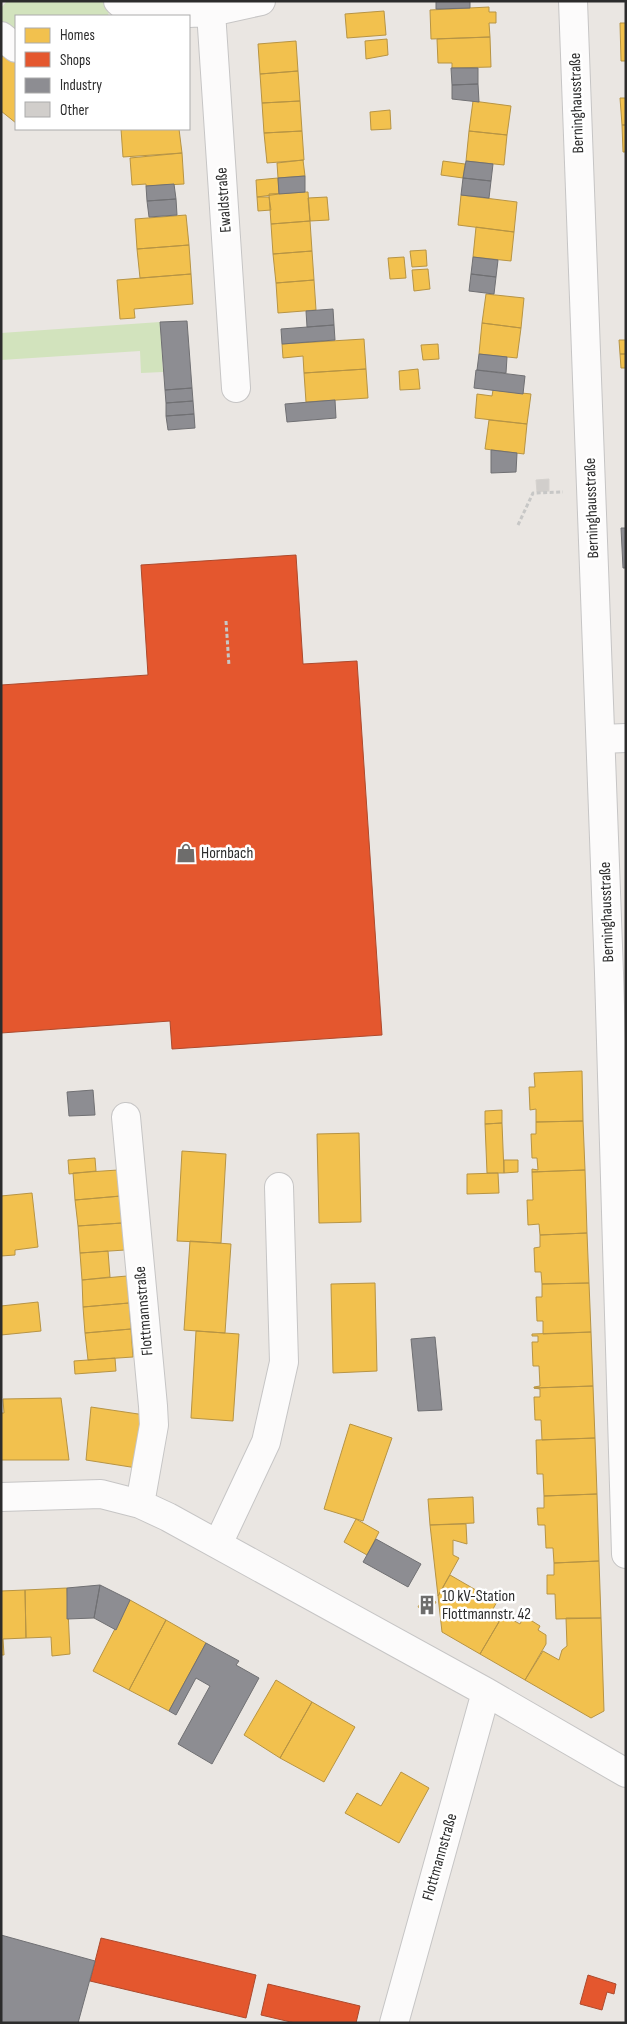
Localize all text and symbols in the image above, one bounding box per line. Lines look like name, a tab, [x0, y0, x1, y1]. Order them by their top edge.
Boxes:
legend	[15, 15, 190, 130]
text: Homes	[60, 26, 95, 45]
text: Shops	[60, 51, 91, 70]
street label: Berninghausstraße	[566, 52, 588, 154]
text: Industry	[60, 76, 102, 95]
text: Other	[60, 101, 89, 120]
street label: Ewaldstraße	[212, 167, 236, 233]
street label: Berninghausstraße	[581, 457, 603, 559]
shop icon: Hornbach	[175, 842, 197, 864]
place label: Hornbach	[201, 844, 253, 863]
street label: Berninghausstraße	[596, 861, 618, 963]
street label: Flottmannstraße	[131, 1265, 157, 1357]
place label: 10 kV-Station Flottmannstr. 42	[442, 1587, 531, 1624]
building icon: 10 kV-Station Flottmannstr. 42	[416, 1594, 438, 1616]
street label: Flottmannstraße	[418, 1811, 462, 1903]

